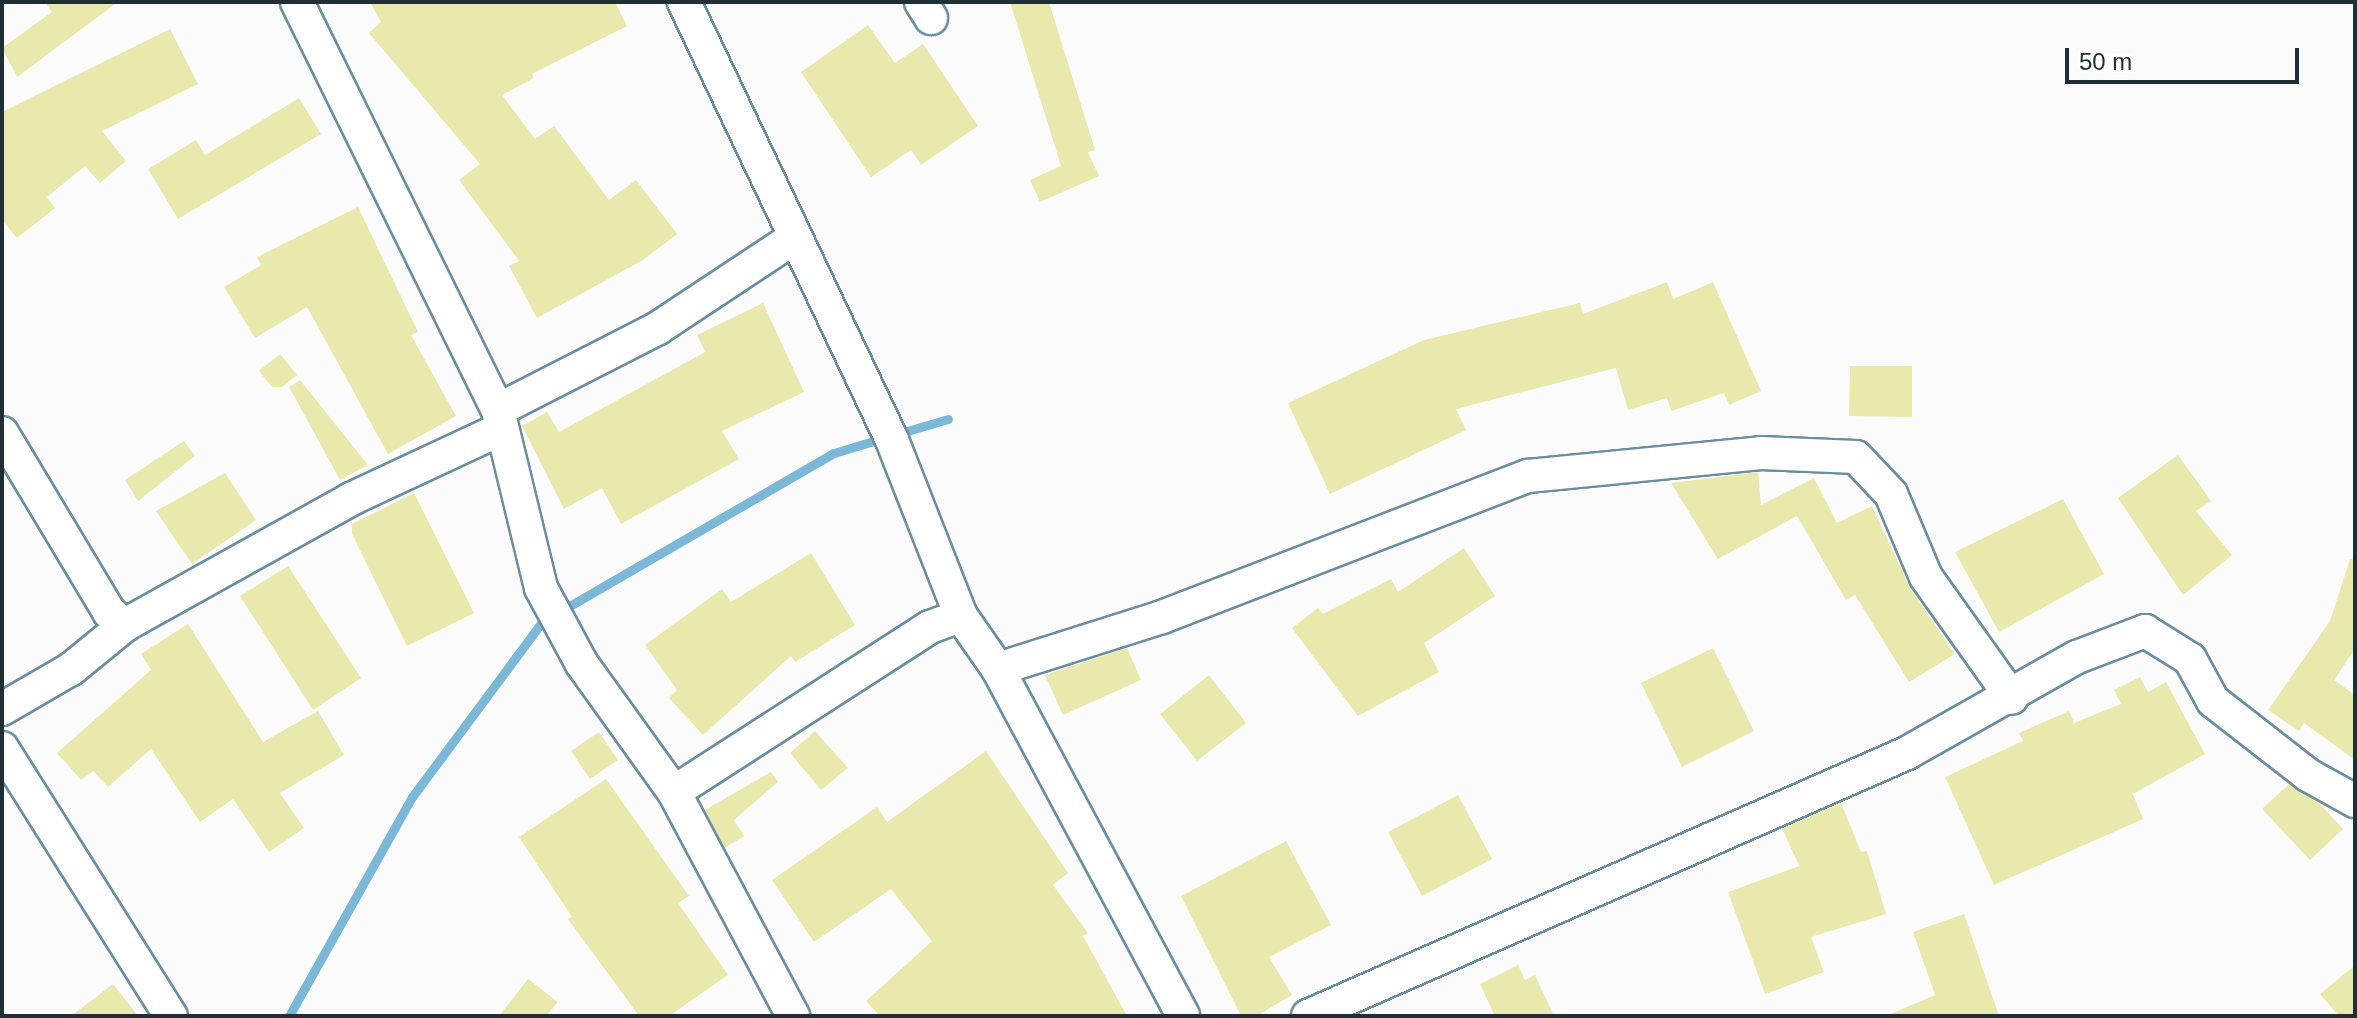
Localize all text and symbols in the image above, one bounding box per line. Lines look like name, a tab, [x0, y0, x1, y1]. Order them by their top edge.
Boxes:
scale bar	[2069, 32, 2303, 82]
text: 50 m	[2079, 48, 2132, 75]

